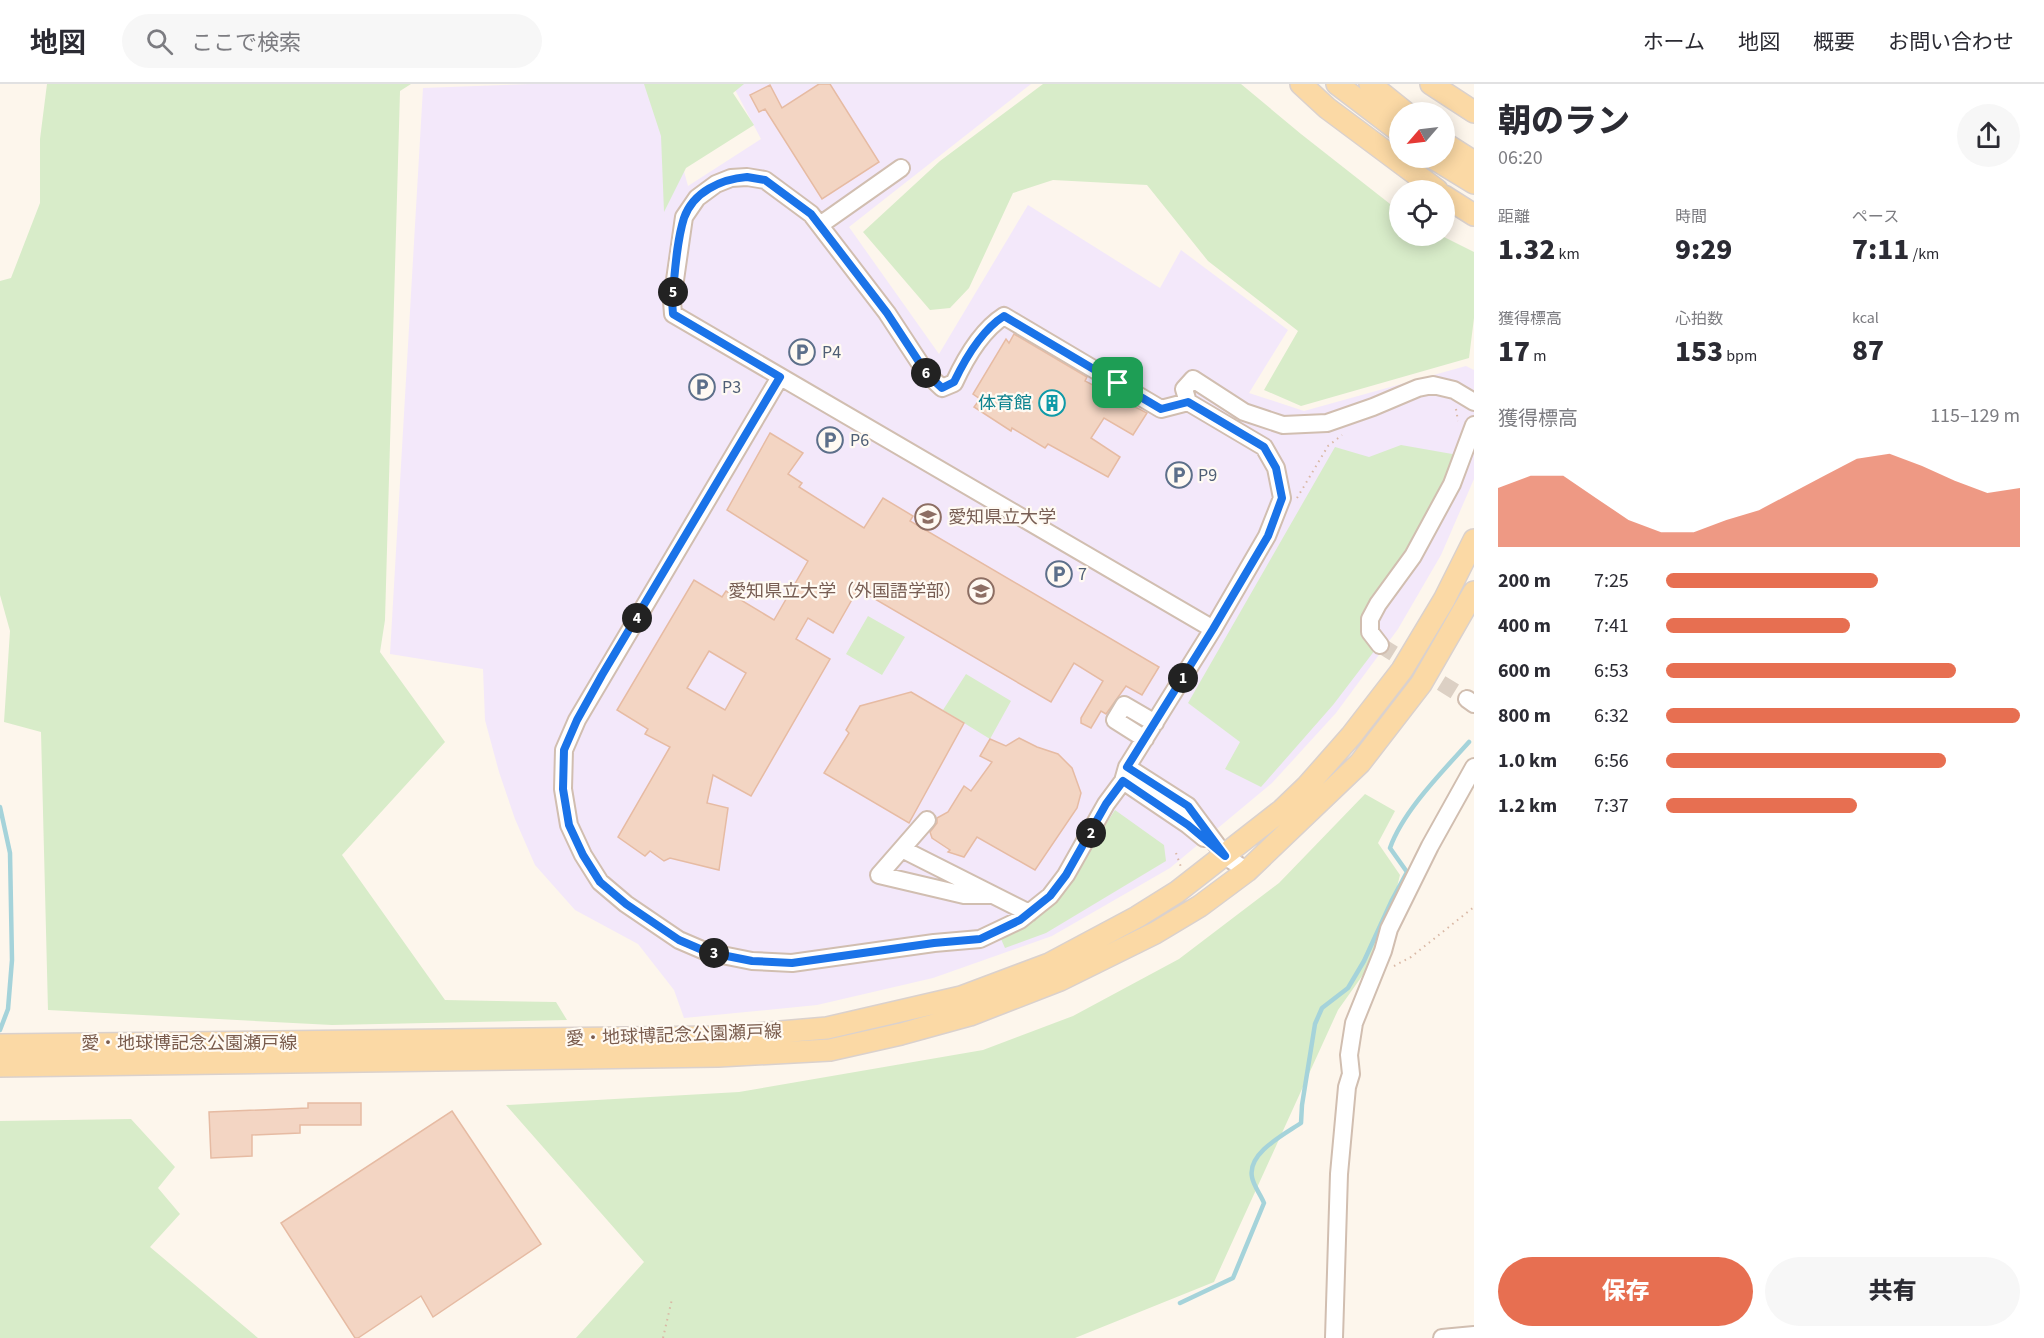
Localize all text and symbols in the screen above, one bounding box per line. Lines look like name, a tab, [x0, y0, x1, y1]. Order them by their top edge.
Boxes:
search box	[122, 14, 542, 68]
text: 地図	[30, 23, 86, 63]
icon: search	[143, 25, 176, 58]
text: ここで検索	[191, 27, 301, 59]
text: ホーム	[1643, 27, 1705, 57]
text: 地図	[1738, 27, 1780, 57]
text: 概要	[1813, 27, 1855, 57]
text: お問い合わせ	[1888, 27, 2014, 57]
text: 朝のラン	[1498, 98, 1630, 145]
north arrow	[1389, 102, 1455, 168]
map controls	[1389, 102, 1455, 246]
button: share	[1957, 104, 2020, 167]
text: 06:20	[1498, 144, 1543, 172]
button: locate	[1389, 180, 1455, 246]
text: 距離	[1498, 206, 1530, 228]
text: 時間	[1675, 206, 1707, 228]
text: ペース	[1852, 206, 1899, 228]
text: 1.32	[1498, 228, 1555, 271]
text: 9:29	[1675, 228, 1732, 271]
text: 7:11	[1852, 228, 1909, 271]
text: km	[1555, 243, 1580, 265]
text: /km	[1909, 243, 1939, 265]
pin: 5	[658, 277, 688, 307]
text: 5	[669, 281, 677, 303]
text: kcal	[1852, 307, 1879, 329]
text: 獲得標高	[1498, 308, 1562, 330]
text: 心拍数	[1675, 308, 1723, 330]
text: 87	[1852, 329, 1884, 372]
text: 17	[1498, 330, 1530, 373]
text: 153	[1675, 330, 1723, 373]
parking icon: P4	[787, 337, 817, 367]
place label: P4	[822, 340, 841, 365]
text: m	[1530, 345, 1547, 367]
text: bpm	[1723, 345, 1757, 367]
pin	[1092, 357, 1143, 408]
pin: 6	[911, 358, 941, 388]
text: 6	[922, 362, 930, 384]
icon: arrive	[1101, 366, 1134, 399]
parking icon: P3	[687, 372, 717, 402]
place label: P3	[722, 375, 741, 400]
building icon: 体育館	[1037, 388, 1067, 418]
place label: 体育館	[978, 391, 1032, 416]
text: 115–129 m	[1930, 402, 2020, 430]
text: 獲得標高	[1498, 405, 1578, 433]
parking icon: P6	[815, 425, 845, 455]
place label: P6	[850, 428, 869, 453]
parking icon: P9	[1164, 460, 1194, 490]
place label: P9	[1198, 463, 1217, 488]
school or university icon: 愛知県立大学	[913, 502, 943, 532]
place label: 愛知県立大学	[948, 505, 1056, 530]
parking icon: 7	[1044, 559, 1074, 589]
place label: 7	[1078, 562, 1087, 587]
text: 200 m	[1498, 567, 1551, 595]
text: 7:25	[1594, 567, 1629, 595]
school or university icon: 愛知県立大学（外国語学部）	[966, 576, 996, 606]
place label: 愛知県立大学（外国語学部）	[728, 579, 962, 604]
pin: 4	[622, 603, 652, 633]
text: 4	[633, 607, 641, 629]
text: 400 m	[1498, 612, 1551, 640]
text: 7:41	[1594, 612, 1629, 640]
text: 600 m	[1498, 657, 1551, 685]
text: 6:53	[1594, 657, 1629, 685]
pin: 1	[1168, 663, 1198, 693]
text: 1	[1179, 667, 1187, 689]
text: 800 m	[1498, 702, 1551, 730]
text: 6:32	[1594, 702, 1629, 730]
text: 1.0 km	[1498, 747, 1557, 775]
text: 6:56	[1594, 747, 1629, 775]
text: 1.2 km	[1498, 792, 1557, 820]
text: 7:37	[1594, 792, 1629, 820]
pin: 2	[1076, 818, 1106, 848]
text: 2	[1087, 822, 1095, 844]
pin: 3	[699, 938, 729, 968]
text: 3	[710, 942, 718, 964]
street label: 愛・地球博記念公園瀬戸線	[566, 1019, 782, 1052]
street label: 愛・地球博記念公園瀬戸線	[81, 1031, 297, 1056]
button: 保存	[1498, 1257, 1753, 1326]
button: 共有	[1765, 1257, 2020, 1326]

